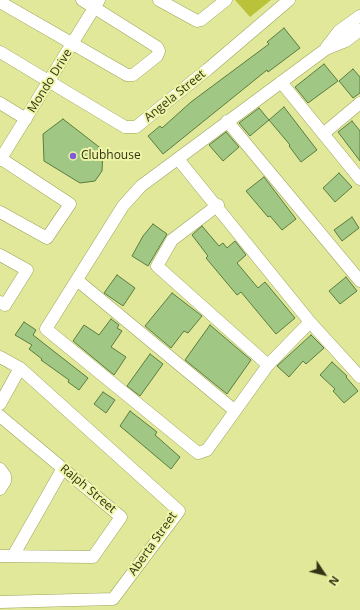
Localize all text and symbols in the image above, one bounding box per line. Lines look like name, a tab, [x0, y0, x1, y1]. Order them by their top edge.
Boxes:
street label: Mondo Drive	[25, 46, 75, 116]
street label: Angela Street	[142, 67, 208, 125]
place label: Clubhouse	[81, 149, 141, 163]
marker: Clubhouse	[68, 151, 78, 161]
street label: Ralph Street	[57, 461, 119, 517]
street label: Aberta Street	[126, 510, 180, 578]
north arrow	[304, 554, 344, 594]
text: N	[326, 573, 343, 589]

